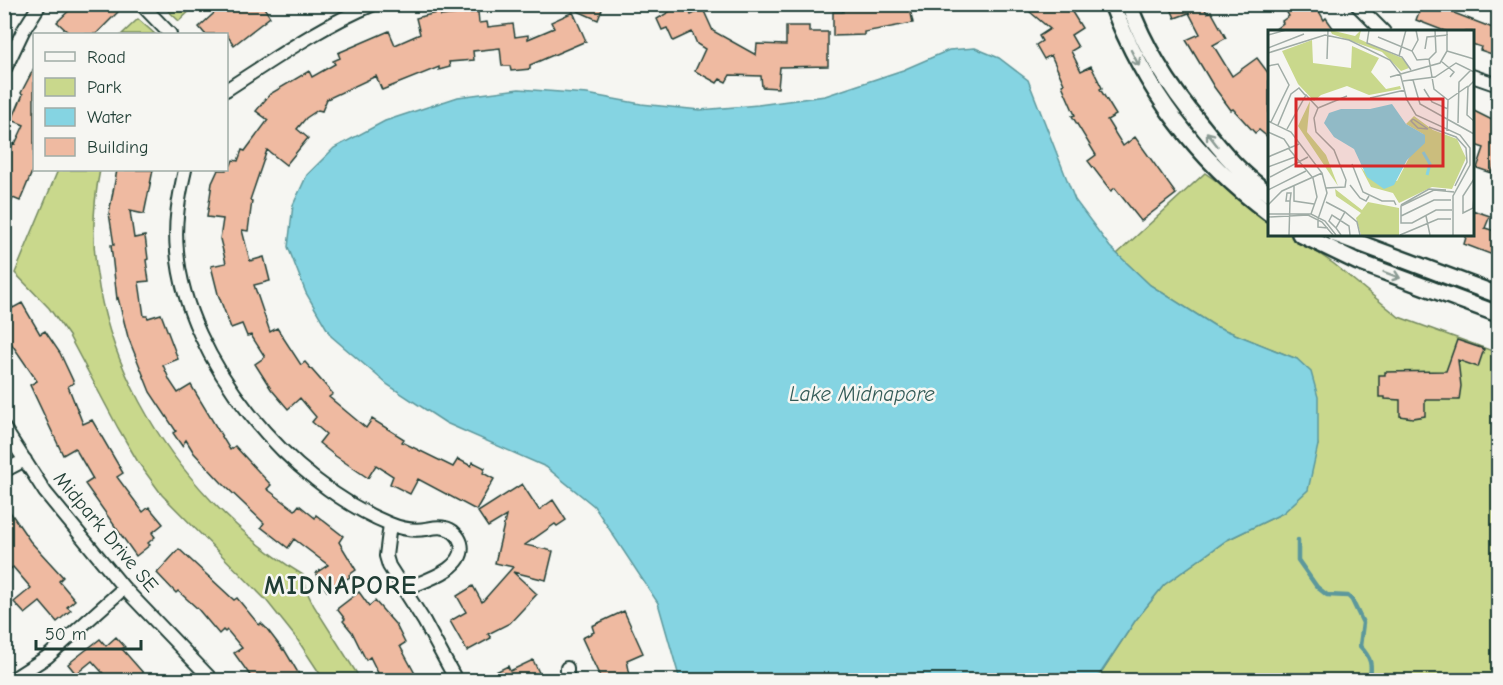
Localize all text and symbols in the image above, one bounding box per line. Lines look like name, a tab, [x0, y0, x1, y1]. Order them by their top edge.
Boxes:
inset map	[1268, 30, 1473, 236]
legend	[33, 33, 228, 171]
text: Road	[87, 47, 126, 68]
one-way arrow	[1130, 49, 1142, 67]
text: Park	[87, 77, 122, 98]
text: Water	[87, 107, 132, 128]
one-way arrow	[1206, 132, 1219, 148]
text: Building	[87, 137, 149, 158]
one-way arrow	[1382, 270, 1401, 281]
water label: Lake Midnapore	[789, 382, 935, 406]
street label: Midpark Drive SE	[49, 467, 163, 597]
district label: MIDNAPORE	[264, 571, 418, 601]
scale bar	[36, 613, 141, 651]
text: 50 m	[45, 624, 87, 645]

